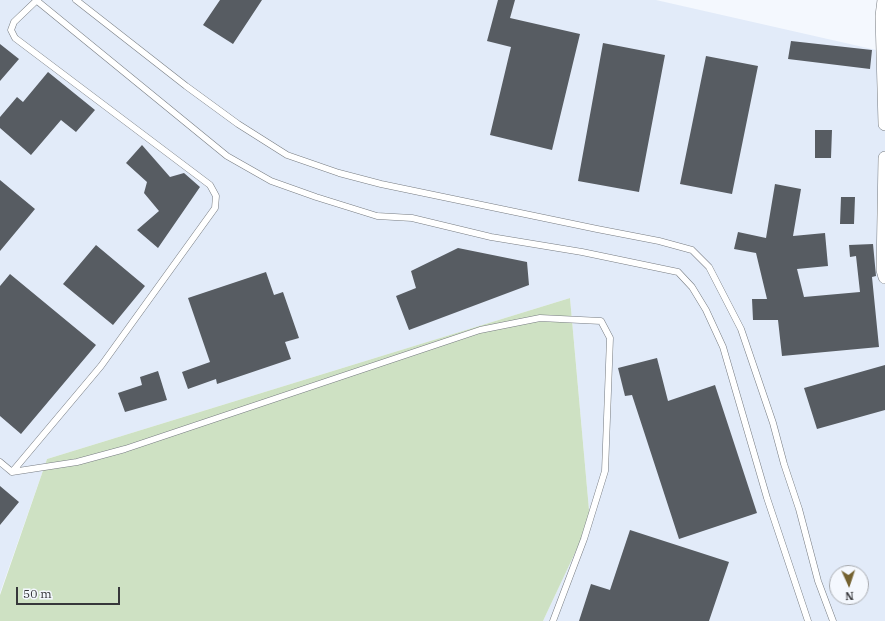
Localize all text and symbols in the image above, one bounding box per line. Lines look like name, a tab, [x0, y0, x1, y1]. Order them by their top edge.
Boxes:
north arrow	[829, 565, 869, 605]
scale bar	[18, 579, 122, 605]
text: 50 m	[23, 586, 52, 601]
text: N	[845, 589, 854, 603]

